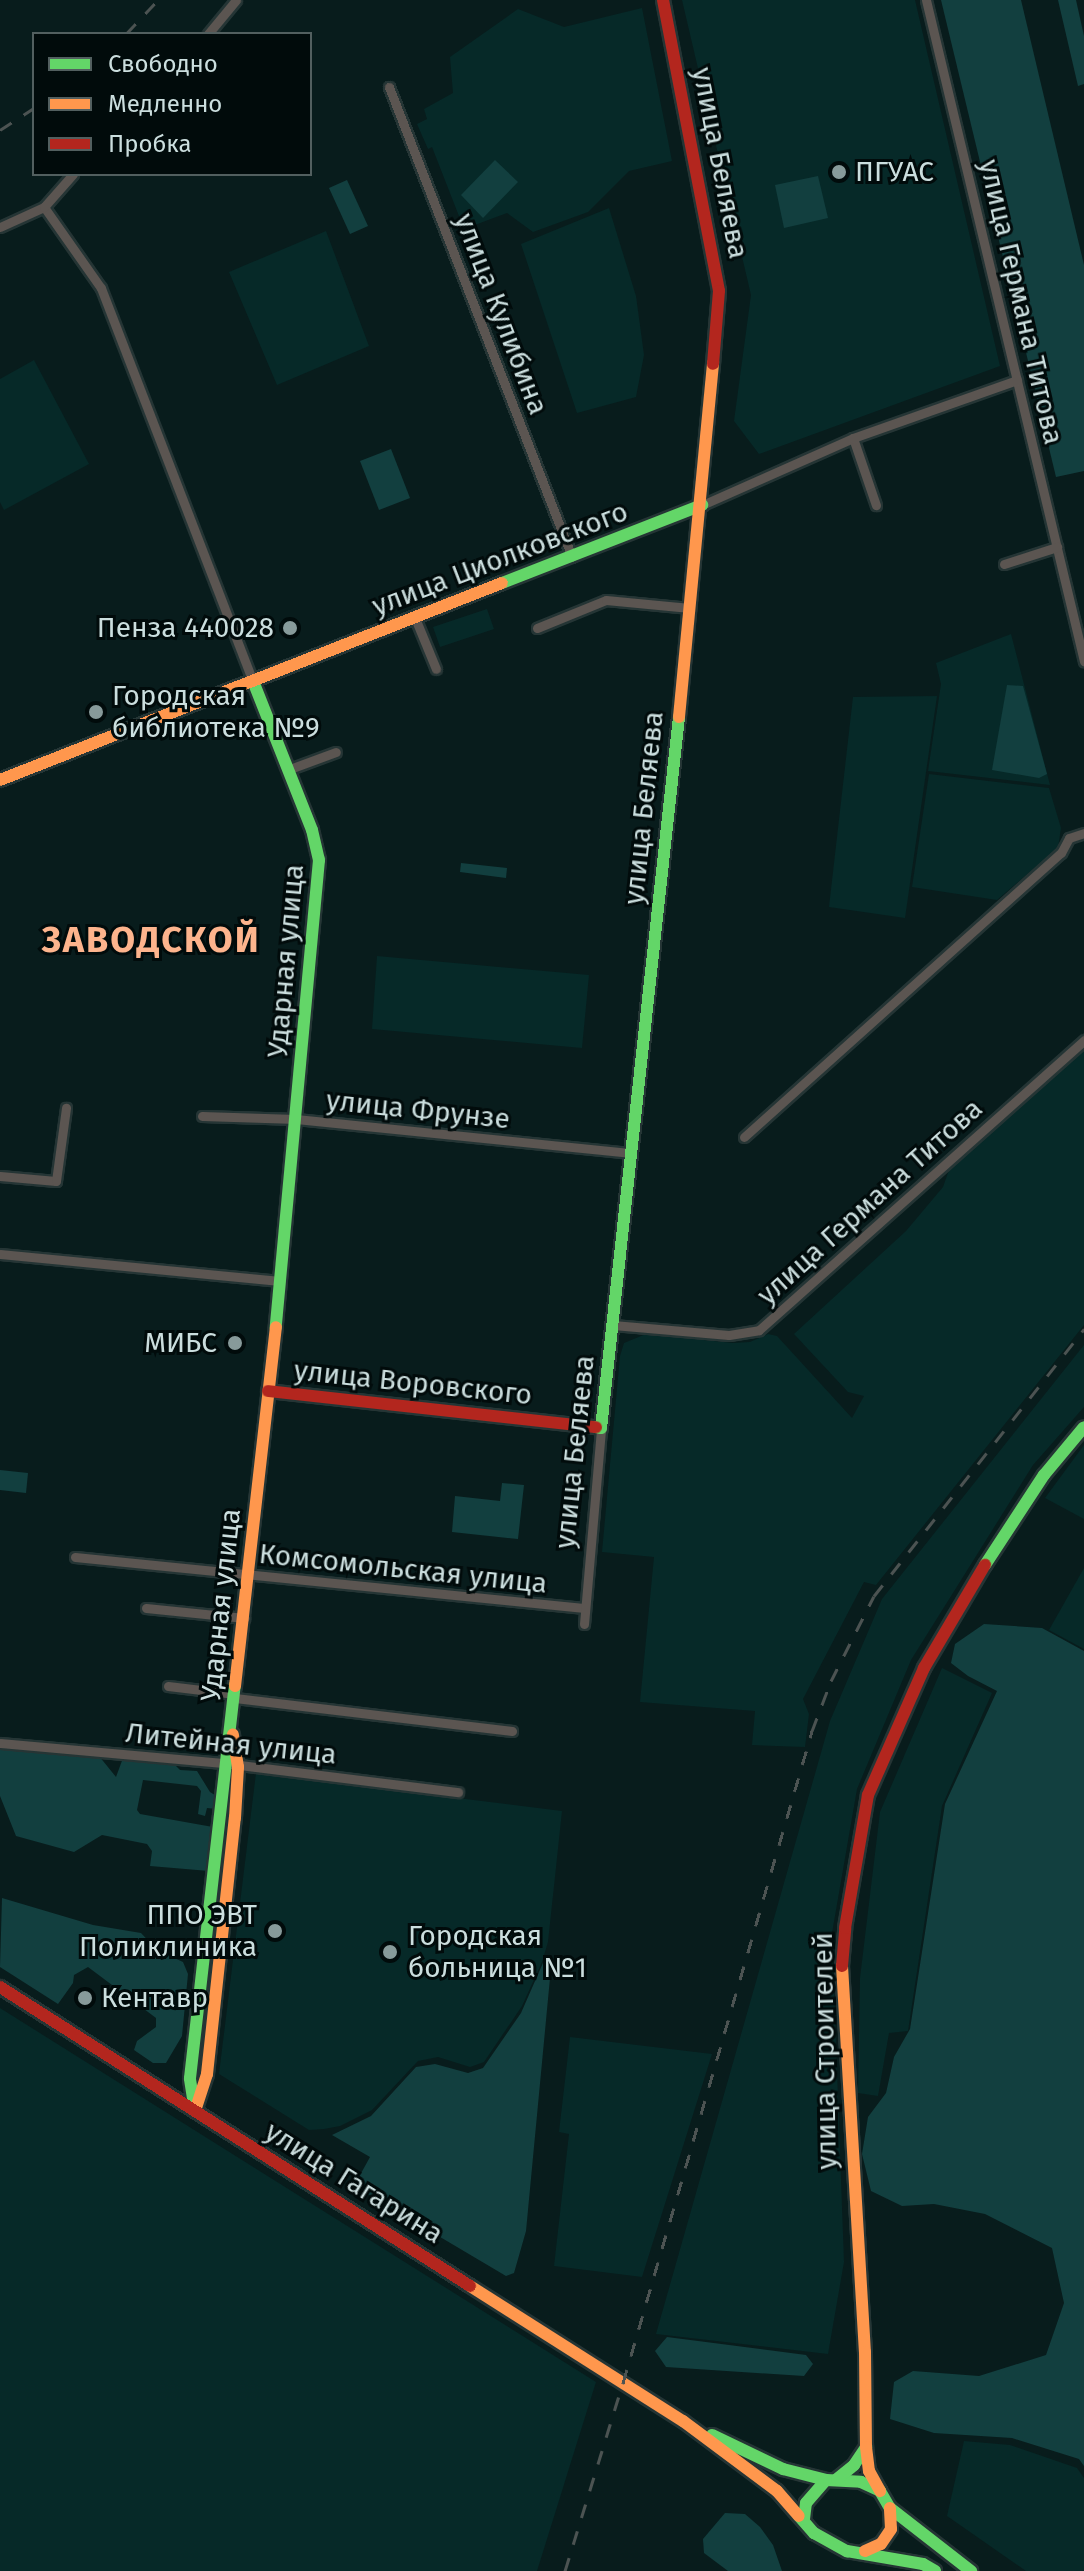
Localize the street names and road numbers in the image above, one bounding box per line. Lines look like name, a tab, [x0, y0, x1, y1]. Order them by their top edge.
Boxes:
street label: улица Беляева	[685, 64, 755, 262]
street label: улица Германа Титова	[972, 156, 1070, 448]
street label: улица Кулибина	[447, 209, 555, 419]
street label: улица Циолковского	[367, 495, 633, 623]
street label: улица Беляева	[617, 710, 671, 906]
street label: Ударная улица	[261, 863, 311, 1059]
street label: улица Фрунзе	[325, 1084, 511, 1136]
street label: улица Германа Титова	[750, 1092, 990, 1312]
street label: улица Воровского	[292, 1354, 534, 1412]
street label: улица Беляева	[548, 1354, 602, 1550]
street label: Ударная улица	[194, 1507, 248, 1703]
street label: Комсомольская улица	[257, 1537, 549, 1601]
street label: Литейная улица	[124, 1716, 338, 1772]
street label: улица Строителей	[806, 1932, 844, 2170]
street label: улица Гагарина	[259, 2115, 449, 2251]

